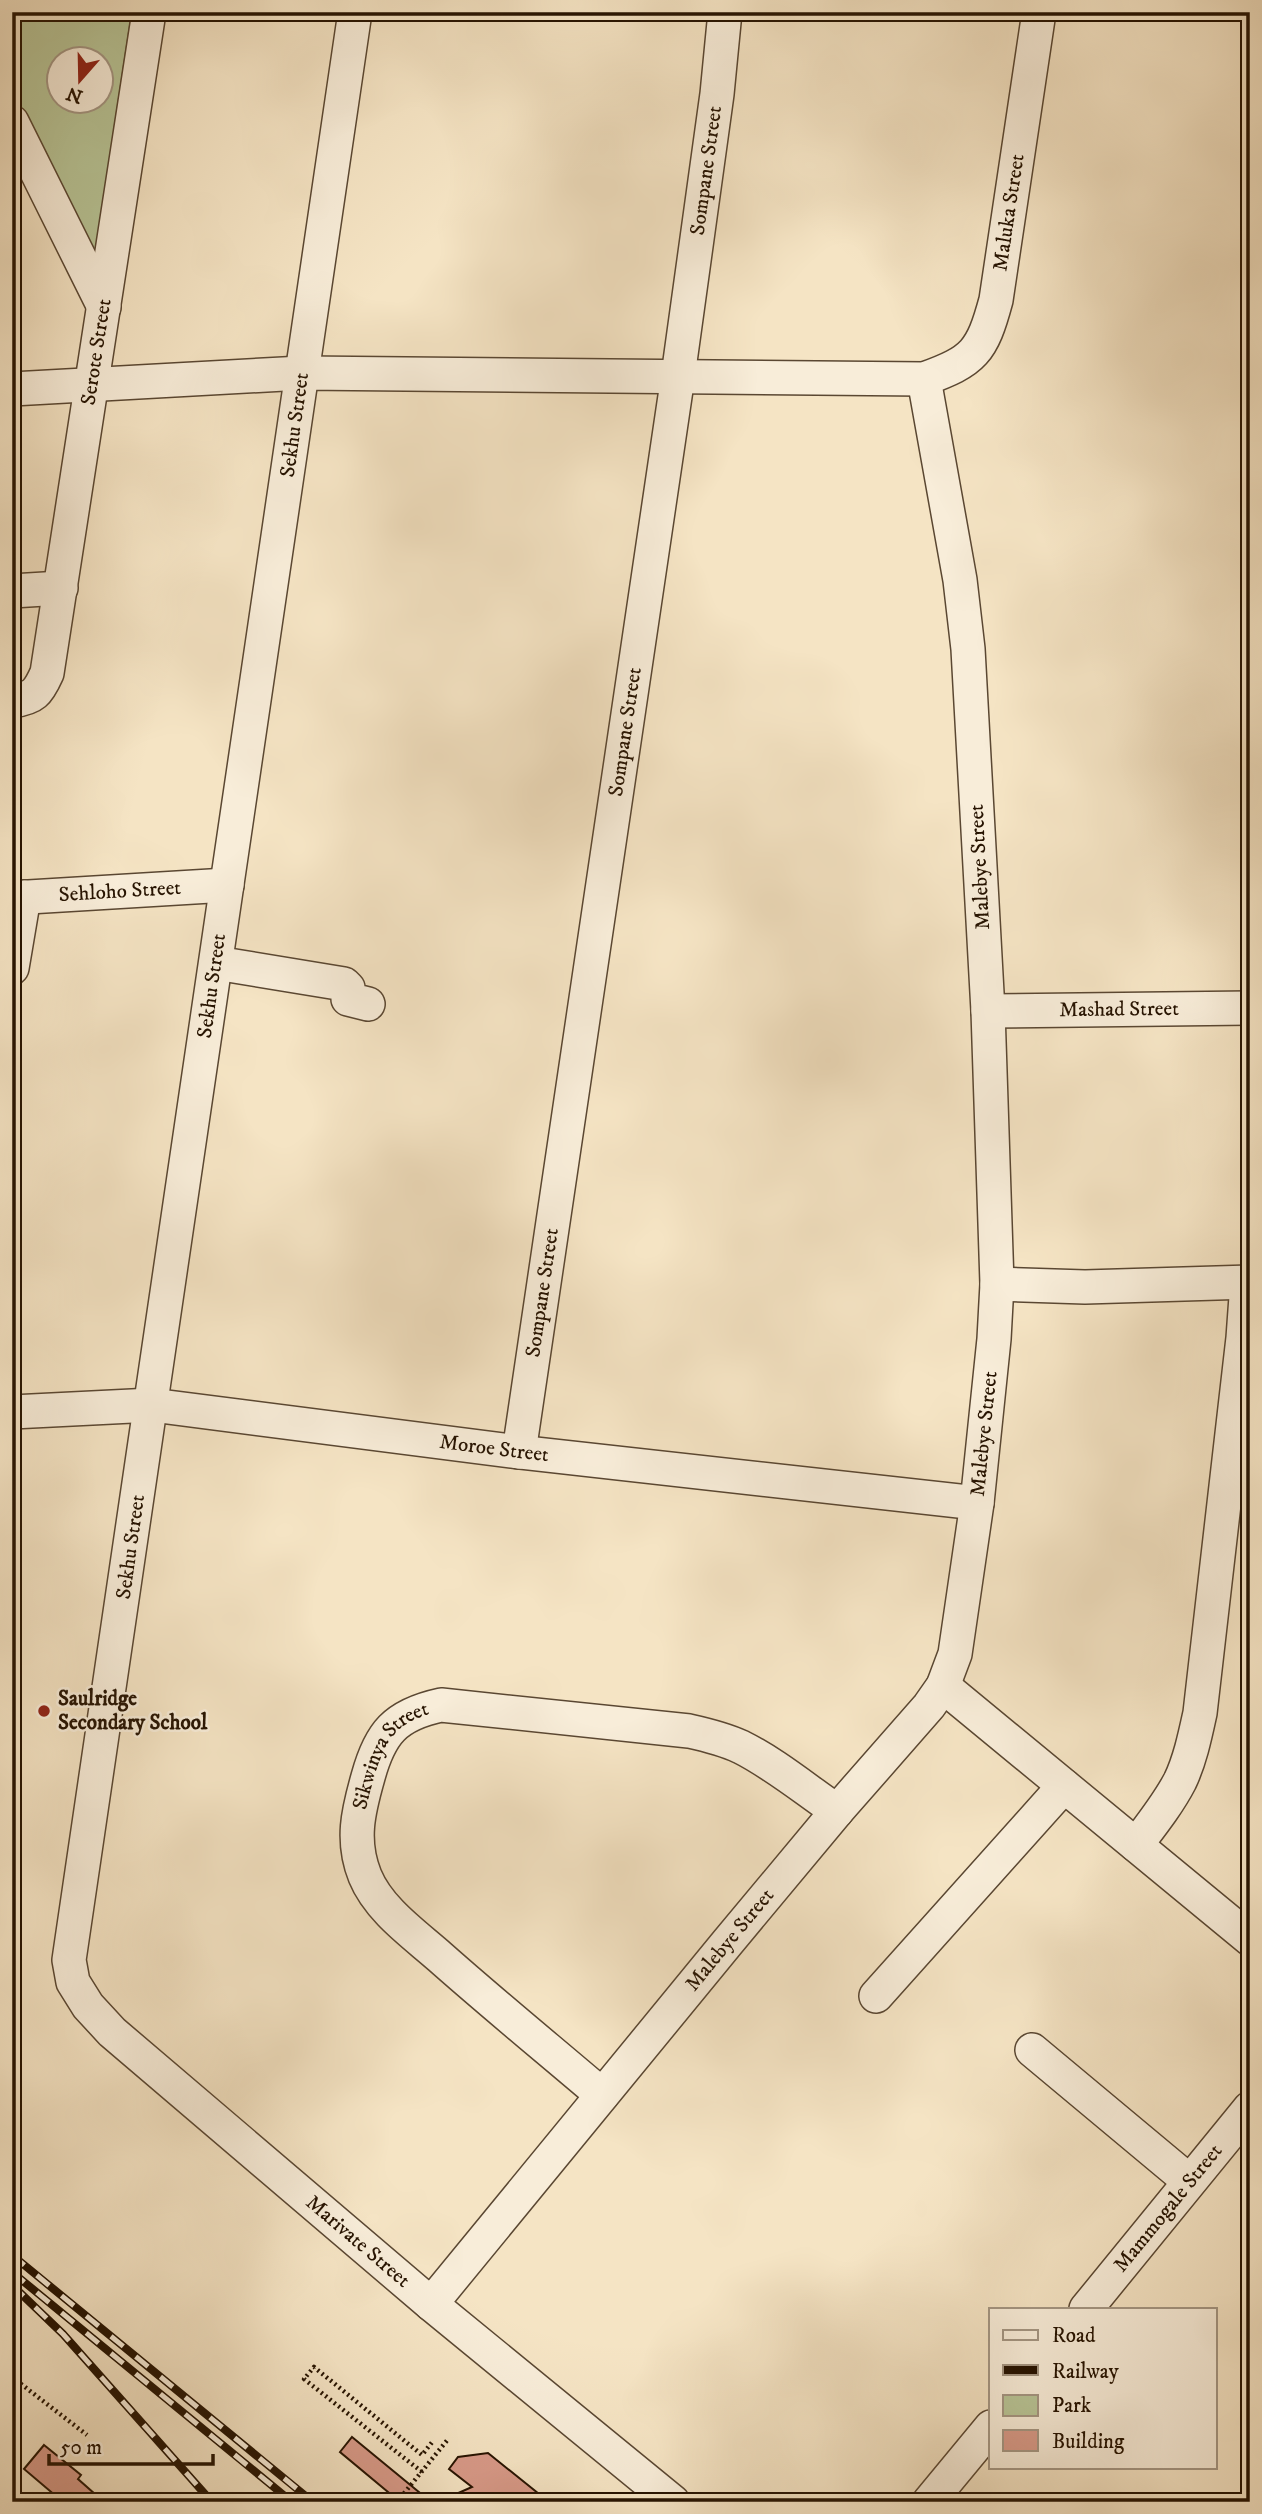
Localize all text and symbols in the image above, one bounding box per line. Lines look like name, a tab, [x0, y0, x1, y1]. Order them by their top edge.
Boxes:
north arrow	[46, 46, 116, 116]
text: N	[63, 81, 86, 108]
street label: Sompane Street	[685, 104, 728, 237]
street label: Maluka Street	[987, 152, 1031, 273]
street label: Serote Street	[76, 297, 118, 407]
street label: Sekhu Street	[275, 371, 315, 479]
street label: Sompane Street	[603, 665, 648, 798]
street label: Malebye Street	[964, 803, 996, 930]
street label: Sehloho Street	[58, 875, 182, 908]
street label: Sekhu Street	[192, 932, 232, 1040]
street label: Mashad Street	[1059, 996, 1179, 1023]
street label: Sompane Street	[520, 1226, 565, 1359]
street label: Malebye Street	[965, 1370, 1004, 1498]
street label: Moroe Street	[438, 1429, 550, 1468]
street label: Sekhu Street	[111, 1493, 151, 1601]
place label: Saulridge Secondary School	[58, 1686, 208, 1736]
street label: Sikwinya Street	[347, 1696, 432, 1812]
marker: Saulridge Secondary School	[36, 1703, 52, 1719]
street label: Malebye Street	[680, 1883, 780, 1997]
street label: Mammogale Street	[1108, 2139, 1228, 2278]
street label: Marivate Street	[300, 2190, 416, 2294]
legend	[989, 2308, 1216, 2468]
text: Road	[1052, 2323, 1096, 2349]
text: Railway	[1052, 2359, 1120, 2385]
text: Park	[1052, 2393, 1092, 2419]
scale bar	[49, 2423, 214, 2467]
text: Building	[1052, 2429, 1125, 2455]
text: 50 m	[60, 2435, 102, 2461]

